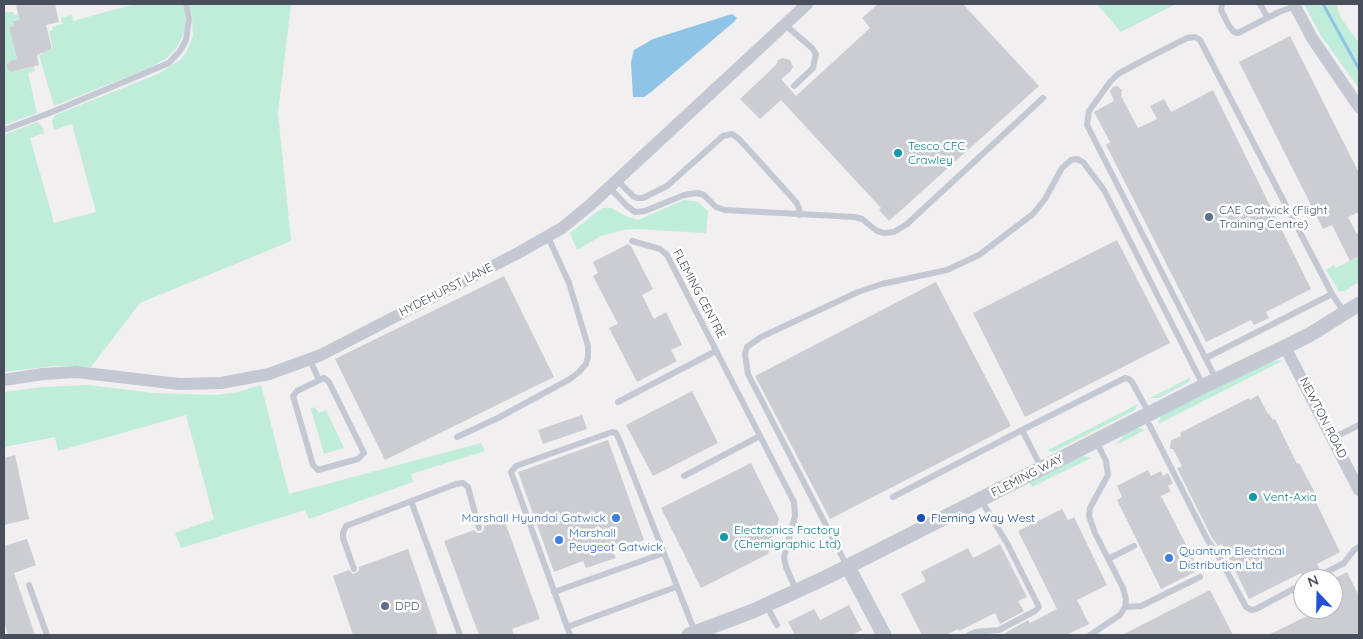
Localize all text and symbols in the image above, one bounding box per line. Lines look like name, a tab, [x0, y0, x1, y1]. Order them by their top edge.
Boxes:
place label: Tesco CFC Crawley	[908, 139, 965, 167]
marker: Tesco CFC Crawley	[892, 147, 904, 159]
place label: CAE Gatwick (Flight Training Centre)	[1219, 203, 1328, 231]
marker: CAE Gatwick (Flight Training Centre)	[1203, 211, 1215, 223]
street label: FLEMING CENTRE	[669, 247, 729, 341]
street label: HYDEHURST LANE	[397, 260, 495, 320]
street label: NEWTON ROAD	[1296, 375, 1350, 461]
street label: FLEMING WAY	[989, 452, 1065, 500]
place label: Vent-Axia	[1263, 490, 1317, 504]
marker: Vent-Axia	[1247, 491, 1259, 503]
place label: Marshall Hyundai Gatwick	[462, 511, 606, 525]
place label: Fleming Way West	[931, 511, 1035, 525]
marker: Marshall Hyundai Gatwick	[610, 512, 622, 524]
marker: Fleming Way West	[915, 512, 927, 524]
place label: Electronics Factory (Chemigraphic Ltd)	[734, 523, 841, 551]
place label: Marshall Peugeot Gatwick	[569, 526, 663, 554]
marker: Electronics Factory (Chemigraphic Ltd)	[718, 531, 730, 543]
marker: Marshall Peugeot Gatwick	[553, 534, 565, 546]
place label: Quantum Electrical Distribution Ltd	[1179, 544, 1284, 572]
marker: Quantum Electrical Distribution Ltd	[1163, 552, 1175, 564]
north arrow	[1293, 569, 1343, 619]
text: N	[1305, 571, 1321, 591]
place label: DPD	[395, 599, 419, 613]
marker: DPD	[379, 600, 391, 612]

